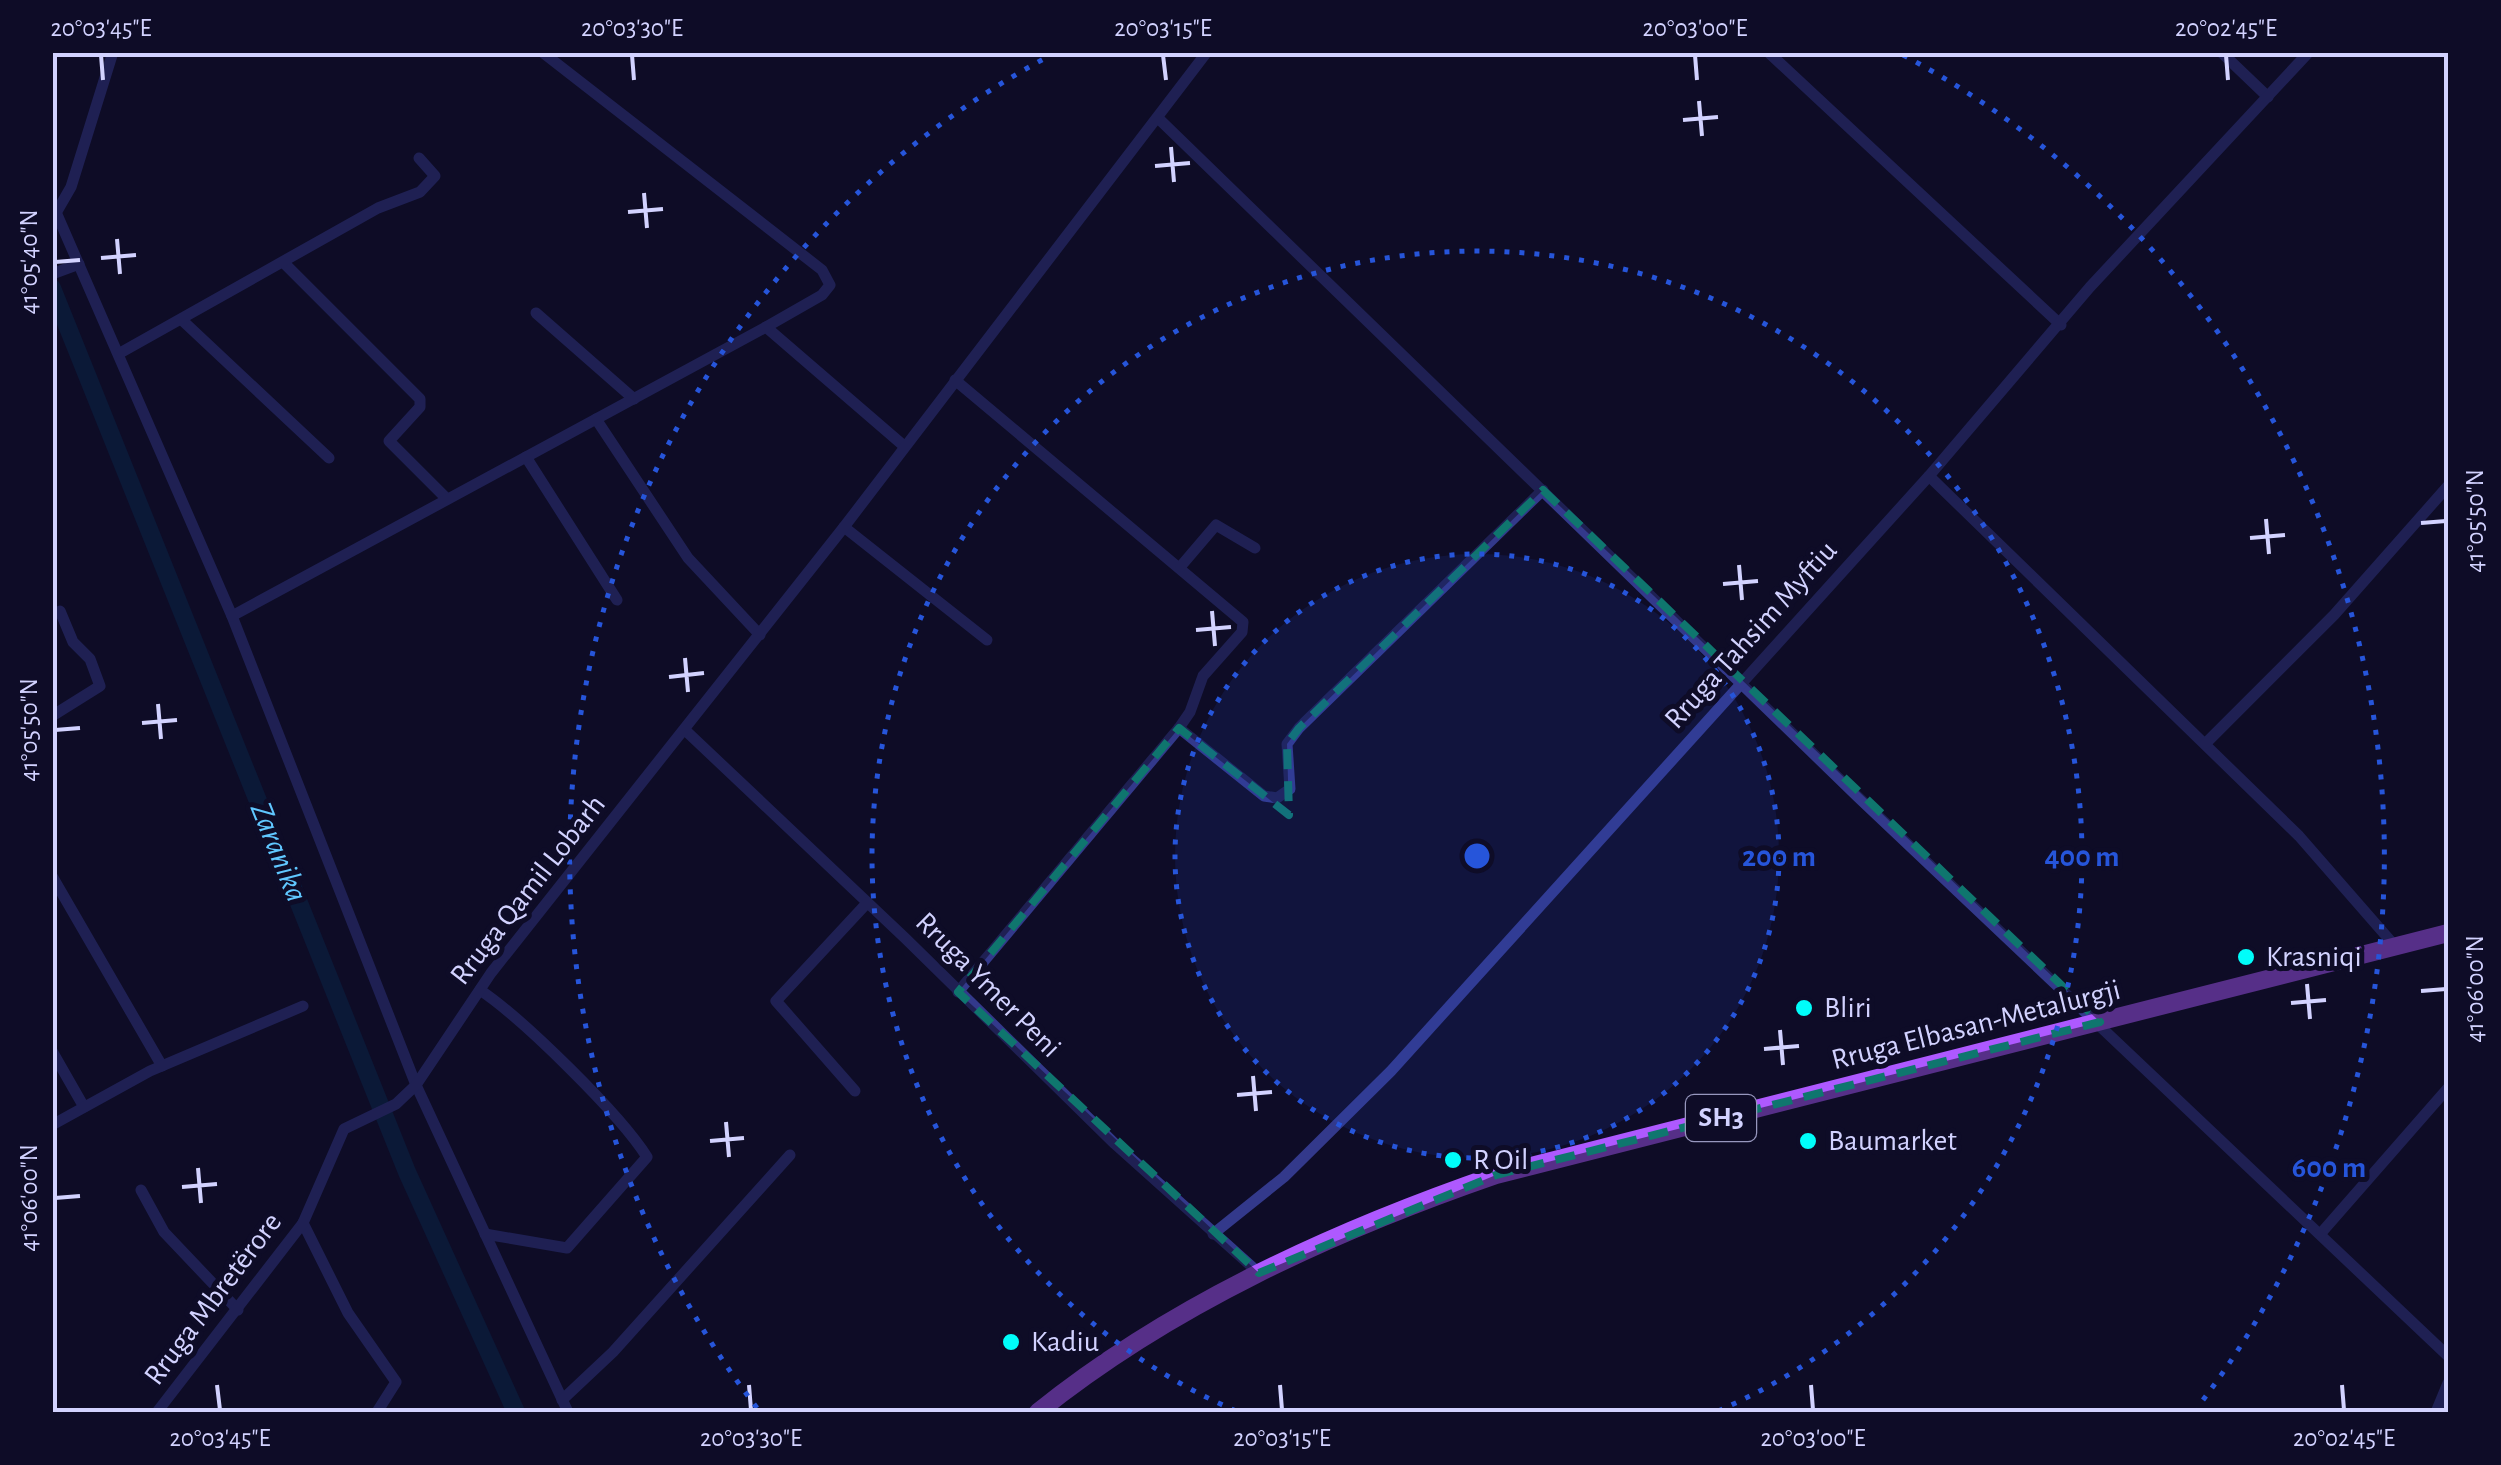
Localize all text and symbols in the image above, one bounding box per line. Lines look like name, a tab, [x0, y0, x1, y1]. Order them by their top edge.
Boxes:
text: 20°03'45"E	[50, 16, 152, 41]
text: 20°03'30"E	[581, 16, 683, 41]
text: 20°03'15"E	[1114, 16, 1212, 41]
text: 20°03'00"E	[1642, 16, 1748, 41]
text: 20°02'45"E	[2175, 16, 2277, 41]
text: 41°05'40"N	[17, 209, 42, 315]
text: 41°05'50"N	[2463, 469, 2488, 573]
street label: Rruga Tahsim Myftiu	[1659, 535, 1843, 735]
text: 41°05'50"N	[17, 678, 42, 782]
street label: Rruga Qamil Lobarh	[445, 790, 611, 990]
water label: Zaranika	[245, 798, 313, 906]
centre of rings	[1459, 838, 1495, 874]
text: 200 m	[1742, 842, 1816, 872]
text: 400 m	[2044, 842, 2120, 872]
street label: Rruga Ymer Peni	[910, 907, 1066, 1063]
text: 41°06'00"N	[2463, 935, 2488, 1043]
place label: Krasniqi	[2266, 942, 2362, 972]
marker: Krasniqi	[2235, 946, 2257, 968]
street label: Rruga Elbasan-Metalurgji	[1829, 975, 2123, 1075]
place label: Bliri	[1824, 993, 1872, 1023]
marker: Bliri	[1793, 997, 1815, 1019]
road number: SH3	[1686, 1095, 1756, 1141]
place label: Baumarket	[1828, 1126, 1957, 1156]
marker: Baumarket	[1797, 1130, 1819, 1152]
text: 41°06'00"N	[17, 1144, 42, 1252]
place label: R Oil	[1473, 1145, 1528, 1175]
marker: R Oil	[1442, 1149, 1464, 1171]
text: 600 m	[2292, 1153, 2366, 1183]
street label: Rruga Mbretërore	[139, 1207, 287, 1391]
place label: Kadiu	[1031, 1327, 1099, 1357]
marker: Kadiu	[1000, 1331, 1022, 1353]
text: 20°03'45"E	[169, 1426, 271, 1451]
text: 20°03'30"E	[700, 1426, 802, 1451]
text: 20°03'15"E	[1233, 1426, 1331, 1451]
text: 20°03'00"E	[1760, 1426, 1866, 1451]
text: 20°02'45"E	[2293, 1426, 2395, 1451]

